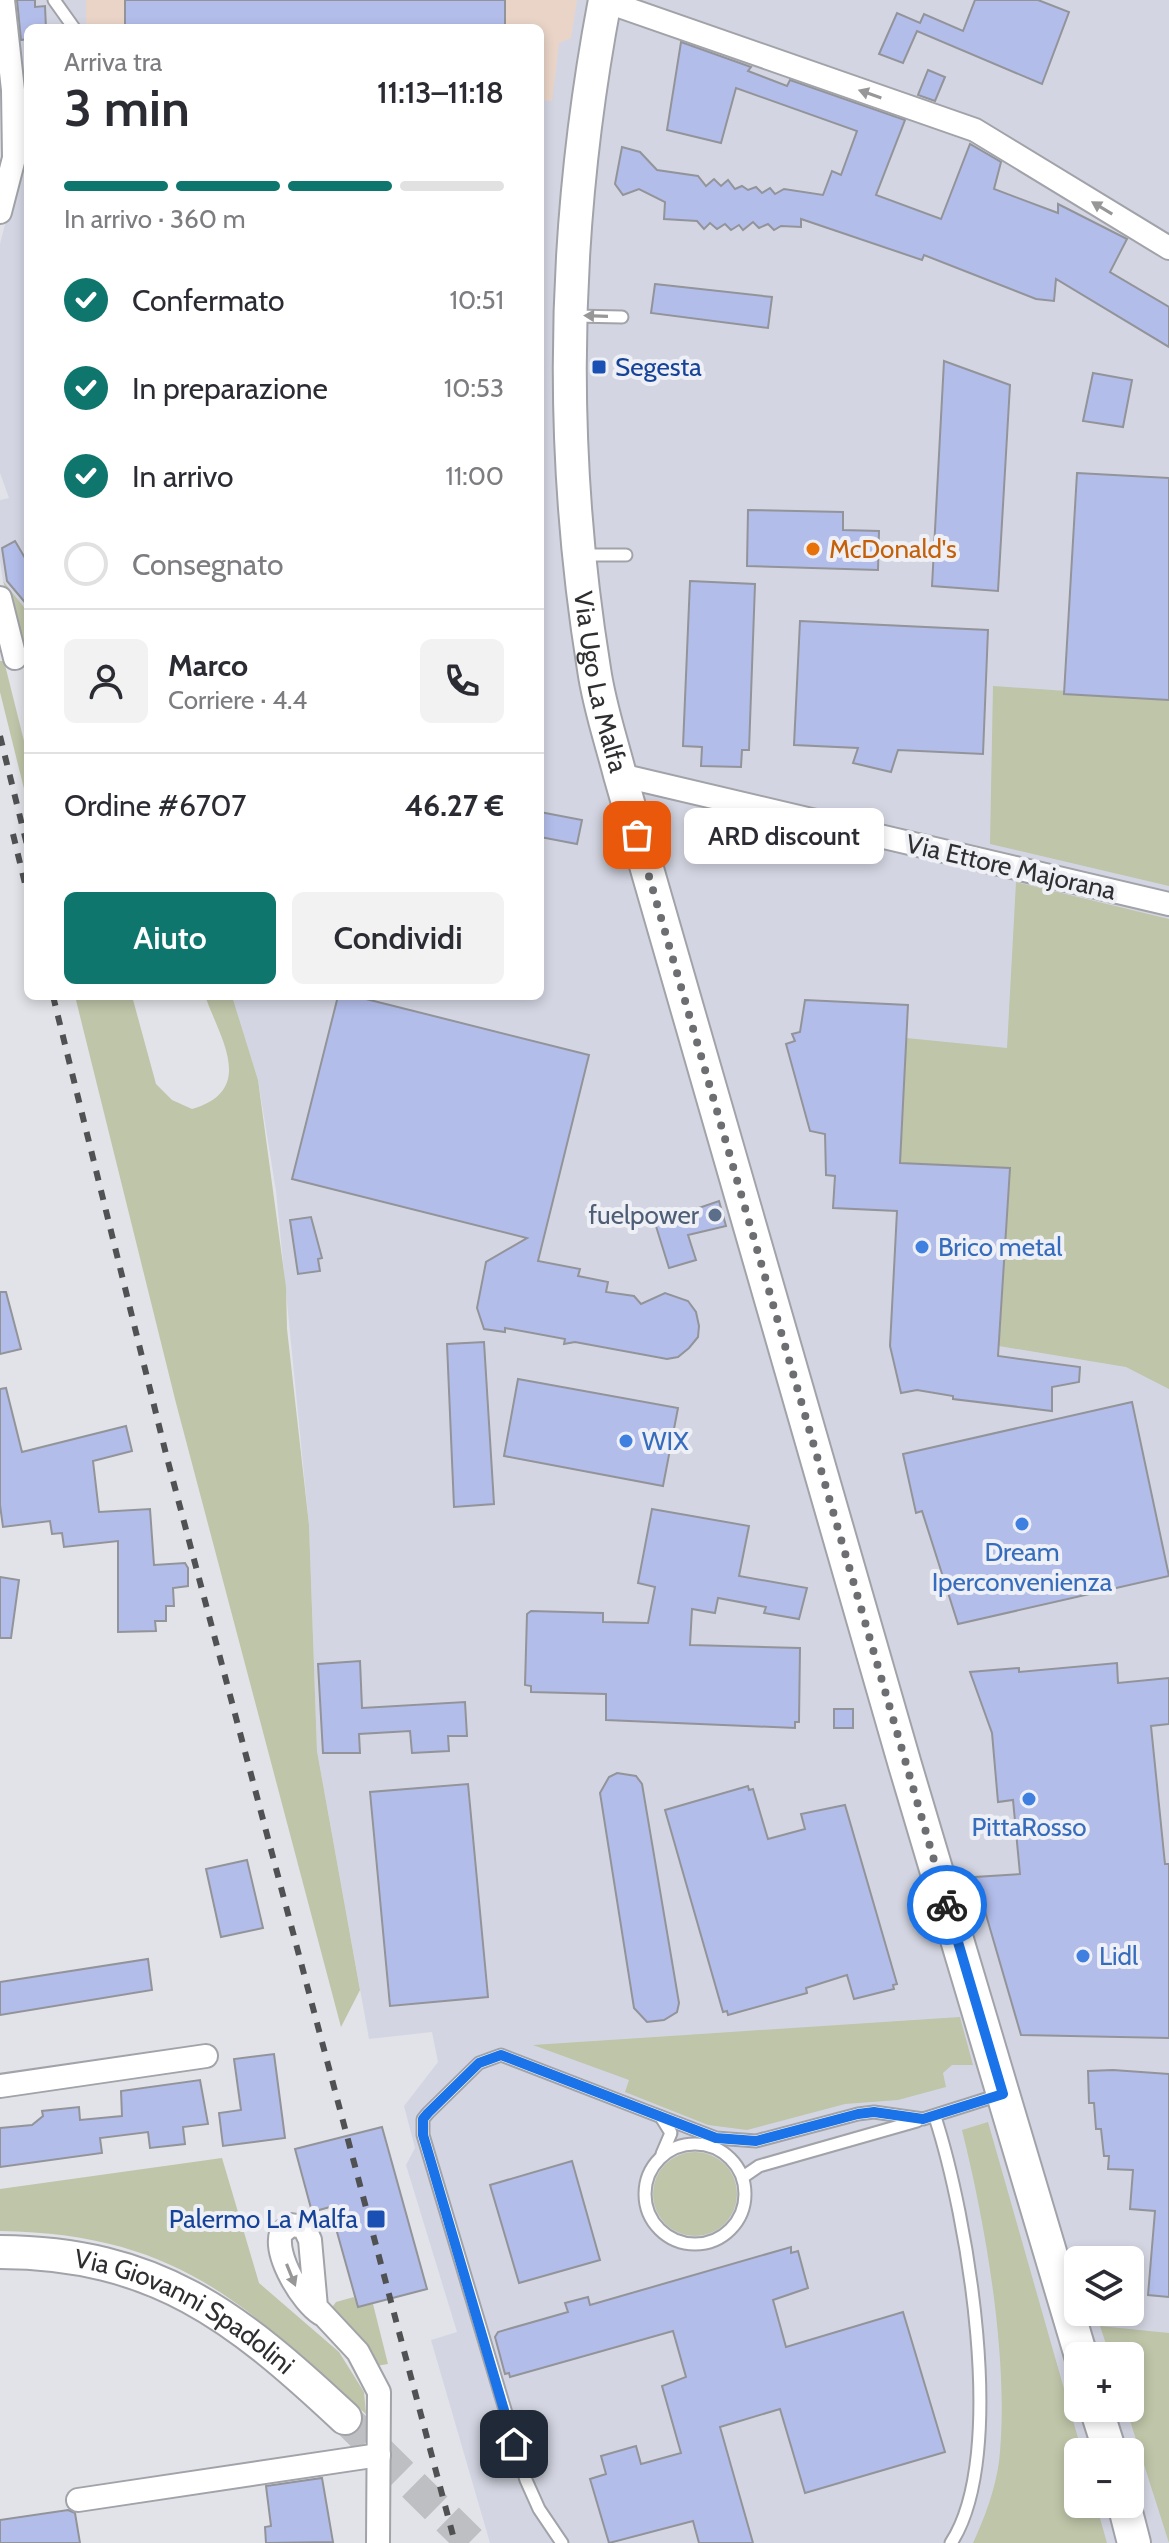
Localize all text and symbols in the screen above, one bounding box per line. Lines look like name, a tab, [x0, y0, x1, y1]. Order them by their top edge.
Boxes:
text: Arriva tra	[64, 46, 162, 78]
text: 11:13–11:18	[377, 74, 504, 111]
text: 3 min	[64, 76, 190, 139]
one-way arrow	[858, 87, 882, 99]
one-way arrow	[1091, 201, 1113, 215]
text: In arrivo · 360 m	[64, 203, 246, 235]
icon: check	[64, 278, 108, 322]
text: Confermato	[132, 282, 285, 319]
text: 10:51	[449, 284, 504, 316]
one-way arrow	[583, 310, 608, 323]
place label: Segesta	[615, 351, 702, 383]
marker: Segesta	[590, 358, 608, 376]
icon: check	[64, 366, 108, 410]
text: In preparazione	[132, 370, 328, 407]
text: 10:53	[444, 372, 504, 404]
icon: check	[64, 454, 108, 498]
text: In arrivo	[132, 458, 234, 495]
text: 11:00	[445, 460, 504, 492]
place label: McDonald's	[829, 533, 957, 565]
marker: McDonald's	[804, 540, 822, 558]
text: Consegnato	[132, 546, 283, 583]
street label: Via Ugo La Malfa	[567, 589, 635, 776]
button: person	[64, 639, 148, 723]
button: phone	[420, 639, 504, 723]
text: Marco	[168, 647, 248, 684]
text: Corriere · 4.4	[168, 684, 307, 716]
text: Ordine #6707	[64, 787, 246, 824]
text: 46.27 €	[405, 787, 504, 824]
pin	[603, 801, 671, 869]
callout: ARD discount	[685, 807, 885, 863]
icon: bag	[615, 813, 659, 857]
text: ARD discount	[708, 820, 860, 852]
street label: Via Ettore Majorana	[903, 827, 1120, 907]
button: Aiuto	[64, 892, 276, 984]
button: Condividi	[292, 892, 504, 984]
place label: fuelpower	[588, 1199, 700, 1231]
marker: fuelpower	[706, 1206, 724, 1224]
place label: Brico metal	[938, 1231, 1062, 1263]
marker: Brico metal	[913, 1238, 931, 1256]
place label: WIX	[642, 1425, 689, 1457]
marker: WIX	[617, 1432, 635, 1450]
marker: Dream Iperconvenienza	[1013, 1515, 1031, 1533]
place label: Dream Iperconvenienza	[932, 1536, 1113, 1598]
marker: PittaRosso	[1020, 1790, 1038, 1808]
place label: PittaRosso	[971, 1811, 1087, 1843]
courier	[907, 1865, 987, 1945]
icon: bike	[925, 1883, 969, 1927]
place label: Lidl	[1099, 1940, 1138, 1972]
marker: Lidl	[1074, 1947, 1092, 1965]
place label: Palermo La Malfa	[169, 2203, 359, 2235]
marker: Palermo La Malfa	[365, 2208, 387, 2230]
street label: Via Giovanni Spadolini	[72, 2242, 301, 2381]
map controls	[1064, 2246, 1144, 2518]
button: layers	[1064, 2246, 1144, 2326]
one-way arrow	[285, 2263, 298, 2287]
button: +	[1064, 2342, 1144, 2422]
pin	[480, 2410, 548, 2478]
icon: home	[492, 2422, 536, 2466]
button: −	[1064, 2438, 1144, 2518]

